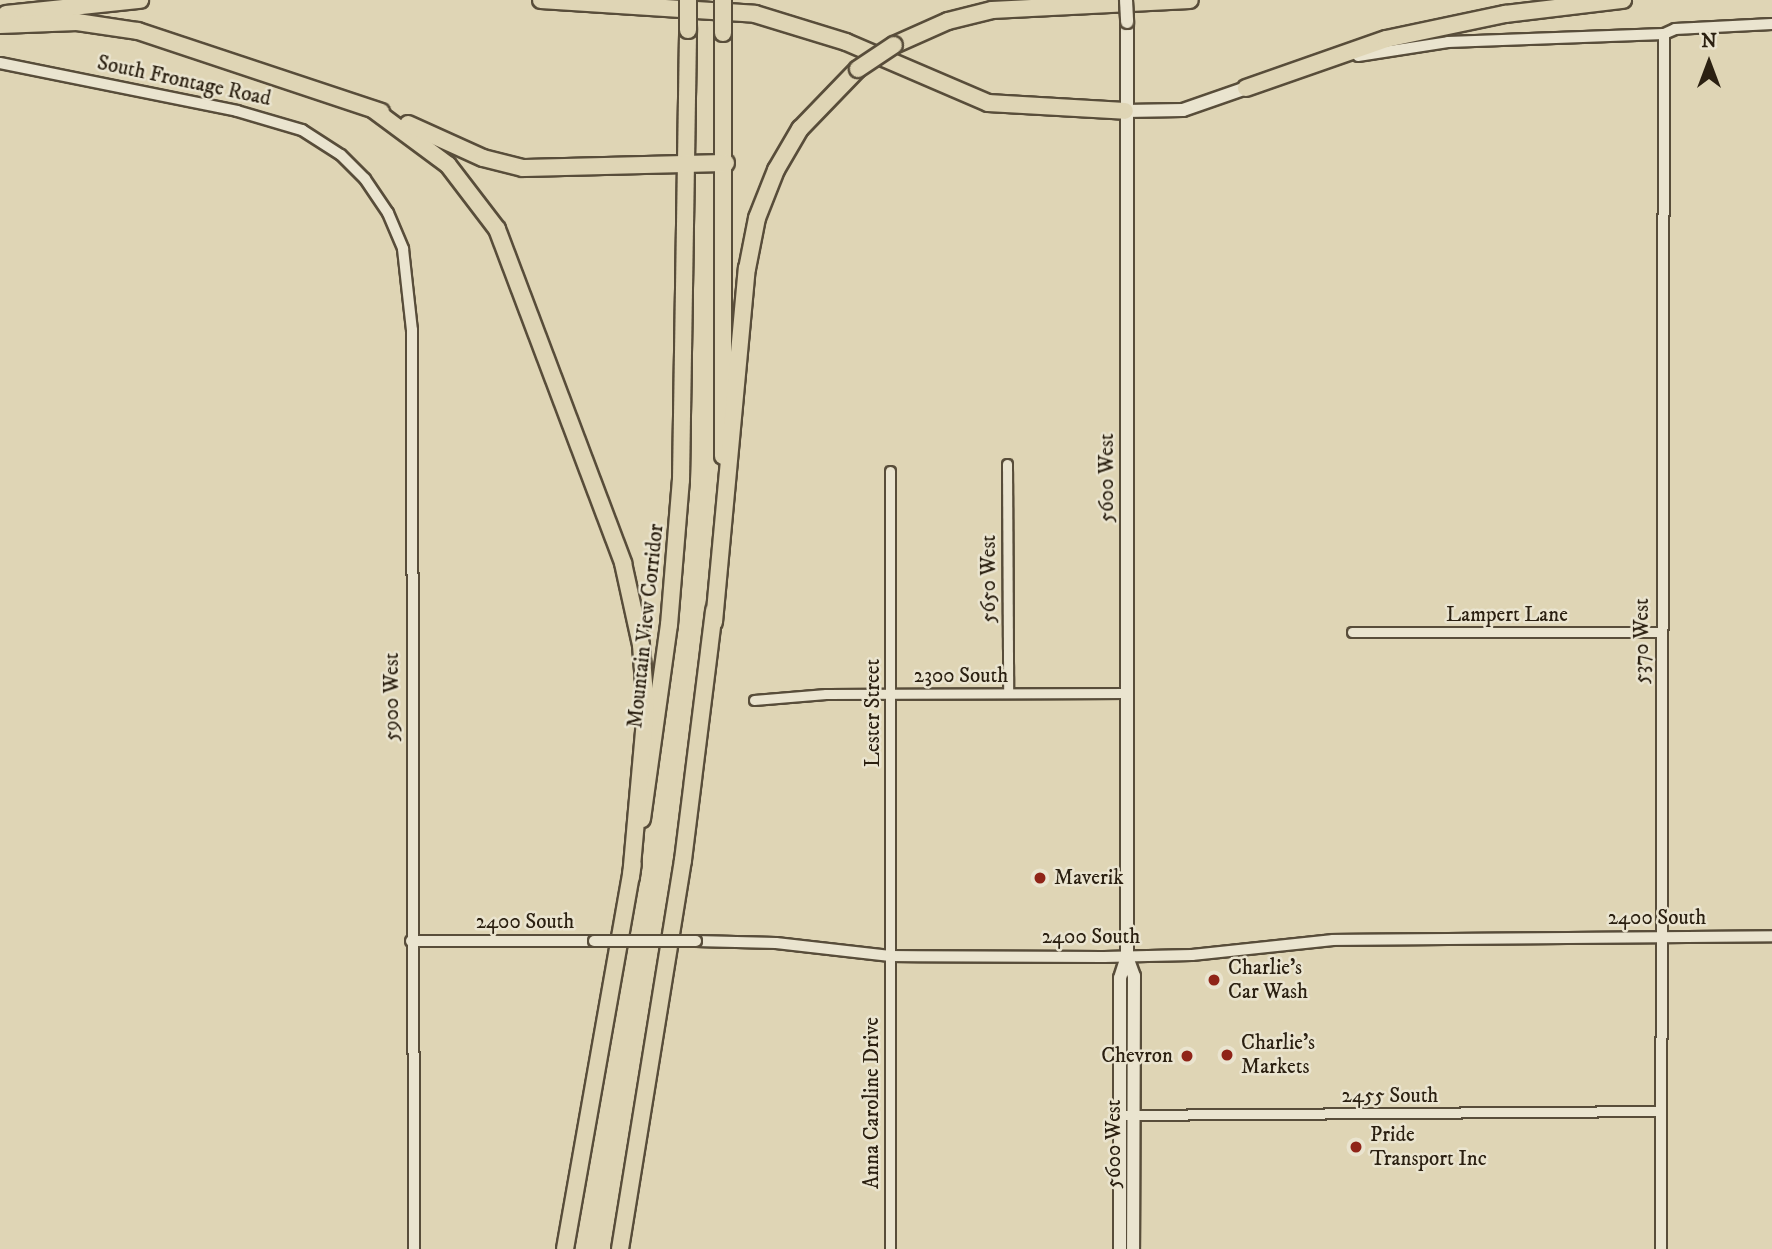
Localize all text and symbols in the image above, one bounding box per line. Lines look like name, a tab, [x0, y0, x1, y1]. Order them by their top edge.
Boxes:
north arrow	[1674, 28, 1744, 98]
text: N	[1701, 30, 1717, 53]
street label: South Frontage Road	[95, 50, 273, 112]
street label: 5600 West	[1094, 433, 1120, 523]
street label: Mountain View Corridor	[623, 523, 669, 729]
street label: 5650 West	[976, 535, 1002, 623]
street label: 5370 West	[1629, 598, 1655, 684]
street label: Lampert Lane	[1446, 602, 1568, 628]
street label: 5900 West	[379, 653, 405, 741]
street label: Lester Street	[860, 659, 886, 767]
street label: 2300 South	[914, 663, 1008, 689]
place label: Maverik	[1054, 865, 1124, 891]
marker: Maverik	[1032, 870, 1048, 886]
street label: 2400 South	[1608, 905, 1706, 931]
street label: 2400 South	[476, 909, 574, 935]
street label: 2400 South	[1042, 924, 1140, 950]
place label: Charlie's Car Wash	[1228, 955, 1308, 1005]
marker: Charlie's Car Wash	[1206, 972, 1222, 988]
street label: Anna Caroline Drive	[859, 1017, 885, 1189]
place label: Charlie's Markets	[1241, 1030, 1315, 1080]
place label: Chevron	[1101, 1043, 1173, 1069]
marker: Charlie's Markets	[1219, 1047, 1235, 1063]
marker: Chevron	[1179, 1048, 1195, 1064]
street label: 2455 South	[1342, 1083, 1438, 1109]
street label: 5600 West	[1101, 1099, 1127, 1189]
place label: Pride Transport Inc	[1370, 1122, 1487, 1172]
marker: Pride Transport Inc	[1348, 1139, 1364, 1155]

